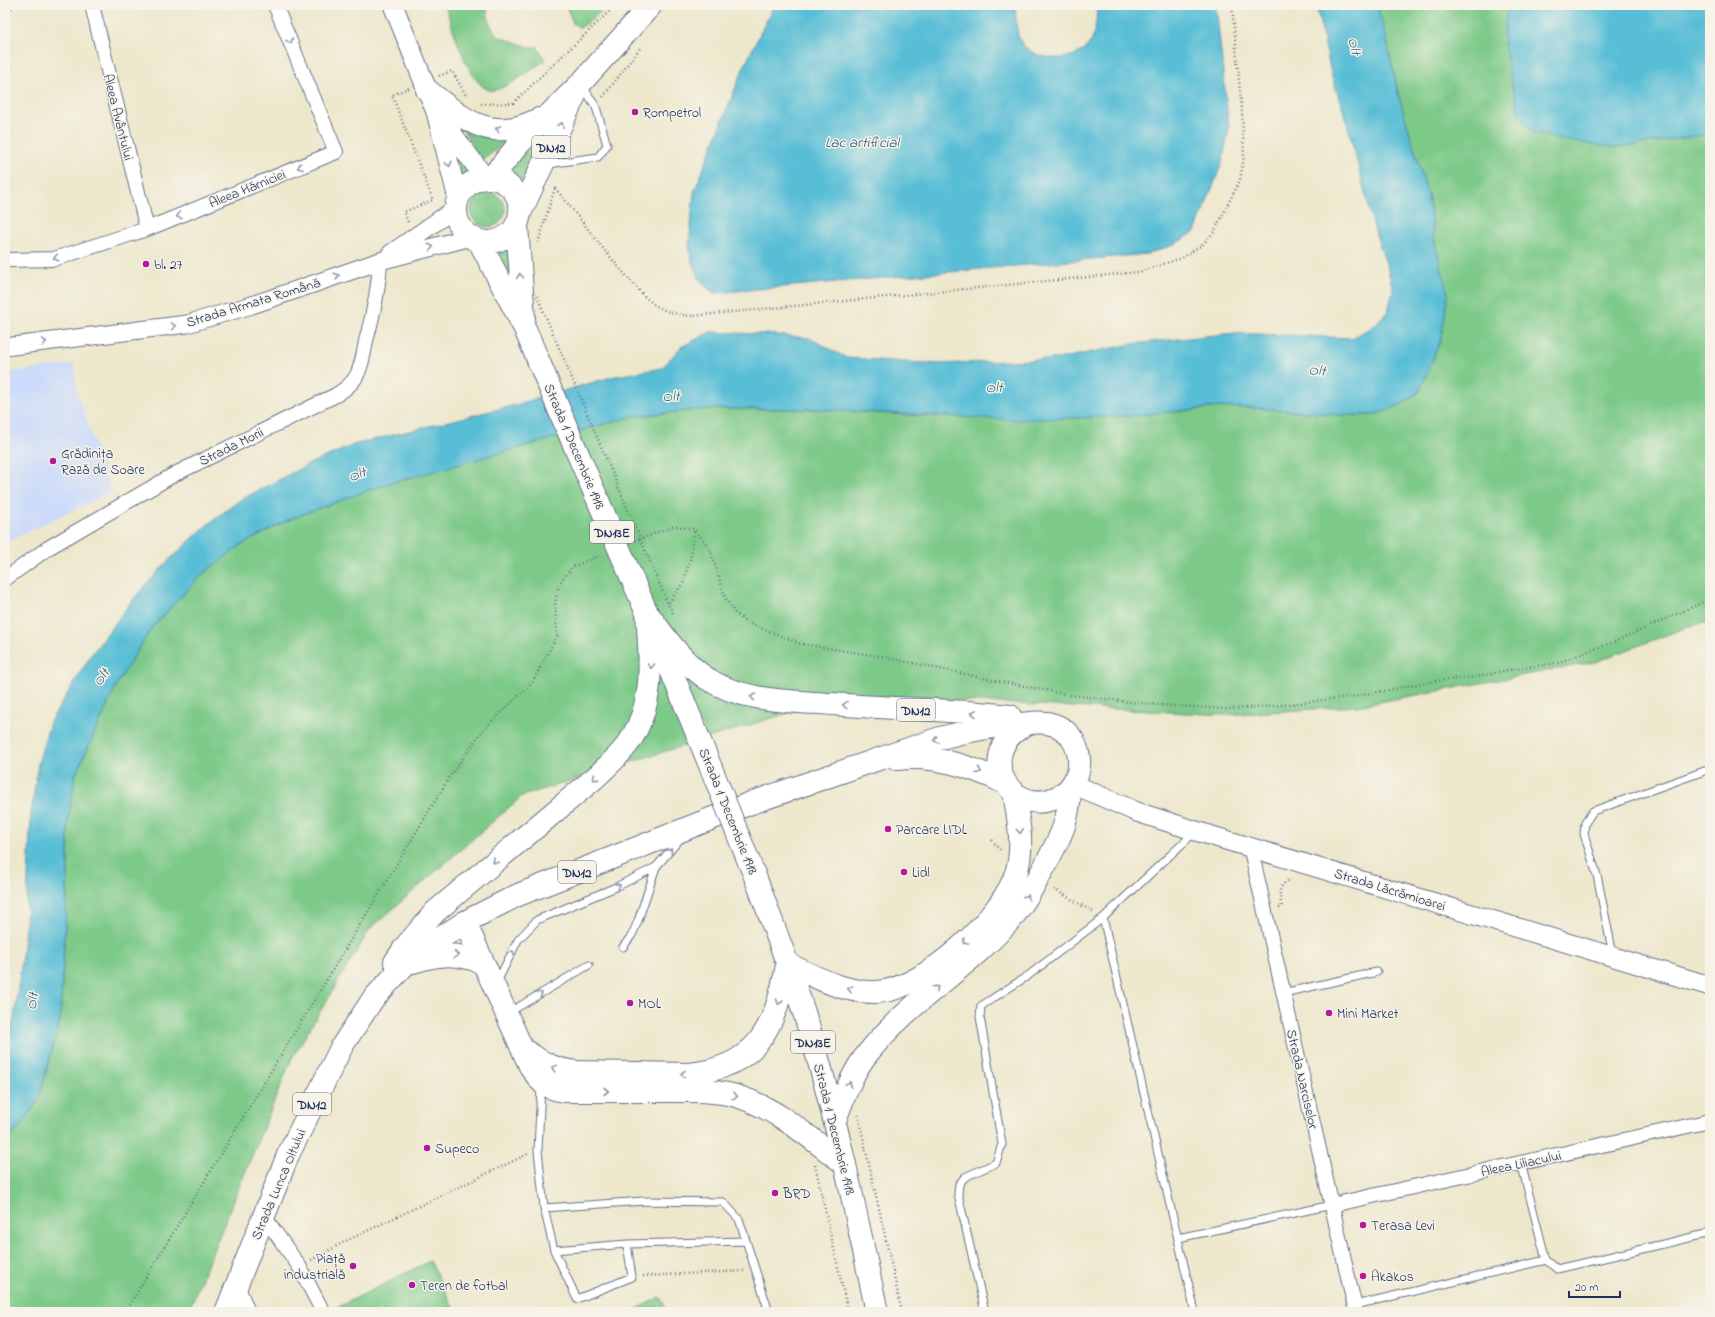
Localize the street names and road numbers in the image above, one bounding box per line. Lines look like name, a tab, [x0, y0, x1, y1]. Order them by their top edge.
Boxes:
street label: Aleea Avântului	[97, 72, 138, 163]
road number: DN12	[532, 136, 570, 158]
street label: Aleea Hărniciei	[206, 164, 289, 214]
street label: Strada Armata Română	[184, 273, 323, 334]
street label: Strada 1 Decembrie 1918	[538, 380, 610, 513]
street label: Strada Morii	[196, 423, 268, 472]
road number: DN13E	[590, 521, 634, 543]
road number: DN12	[897, 699, 935, 721]
street label: Strada 1 Decembrie 1918	[693, 745, 763, 878]
road number: DN12	[558, 861, 596, 883]
street label: Strada Lăcrămioarei	[1331, 863, 1448, 917]
street label: Strada Narciselor	[1280, 1027, 1323, 1132]
road number: DN13E	[791, 1031, 835, 1053]
street label: Strada 1 Decembrie 1918	[807, 1061, 860, 1197]
road number: DN12	[293, 1093, 331, 1115]
street label: Strada Lunca Oltului	[246, 1126, 312, 1243]
street label: Aleea Liliacului	[1479, 1146, 1563, 1183]

